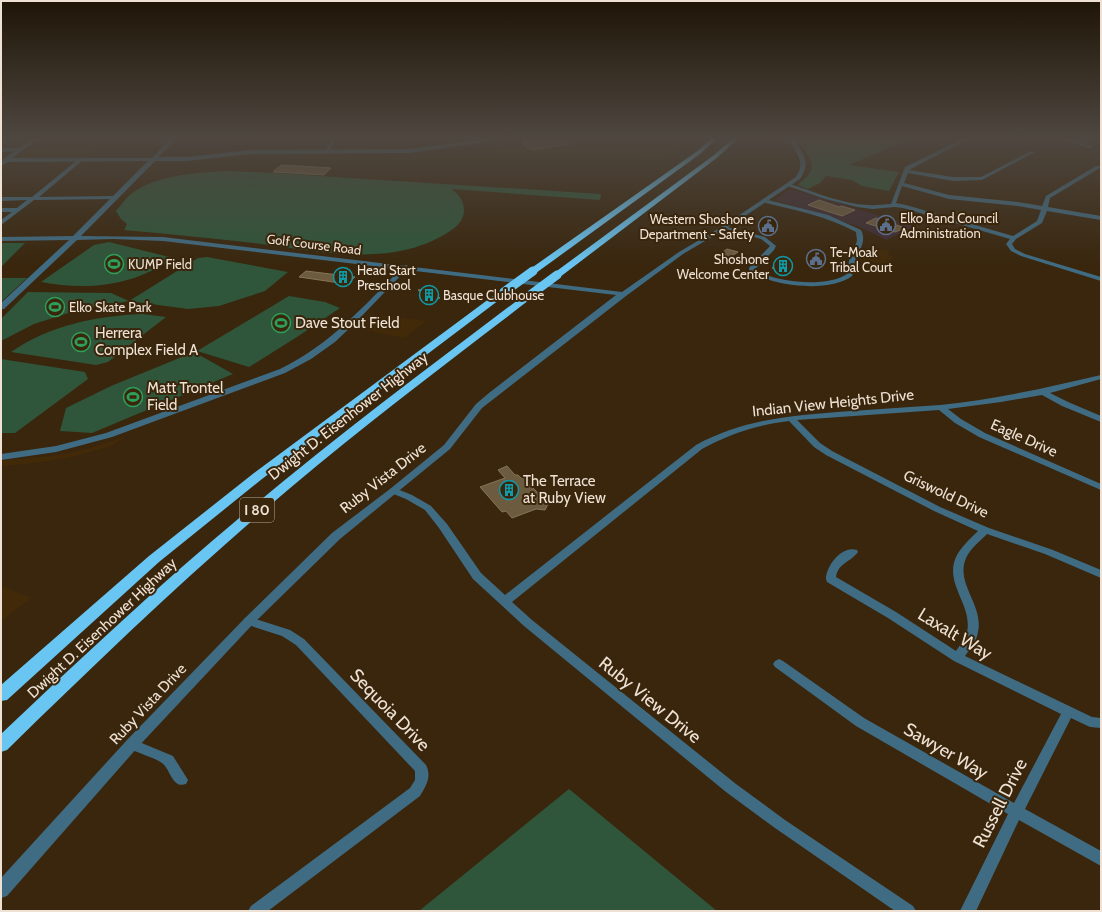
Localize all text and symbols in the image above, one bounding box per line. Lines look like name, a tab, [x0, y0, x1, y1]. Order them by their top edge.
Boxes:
place label: Elko Band Council Administration	[900, 210, 998, 241]
place label: Western Shoshone Department - Safety	[639, 211, 754, 242]
public building icon: Elko Band Council Administration	[875, 214, 897, 236]
public building icon: Western Shoshone Department - Safety	[757, 215, 779, 237]
street label: Golf Course Road	[266, 230, 362, 258]
place label: Te-Moak Tribal Court	[830, 244, 893, 275]
public building icon: Te-Moak Tribal Court	[805, 248, 827, 270]
place label: Shoshone Welcome Center	[677, 251, 770, 282]
sports icon: KUMP Field	[103, 253, 125, 275]
building icon: Shoshone Welcome Center	[772, 255, 794, 277]
place label: KUMP Field	[128, 256, 192, 272]
place label: Head Start Preschool	[357, 262, 416, 293]
building icon: Head Start Preschool	[332, 266, 354, 288]
building icon: Basque Clubhouse	[418, 284, 440, 306]
place label: Basque Clubhouse	[443, 287, 545, 303]
sports icon: Elko Skate Park	[44, 296, 66, 318]
place label: Elko Skate Park	[69, 299, 152, 315]
sports icon: Dave Stout Field	[270, 312, 292, 334]
place label: Dave Stout Field	[295, 314, 399, 332]
place label: Herrera Complex Field A	[95, 324, 199, 359]
sports icon: Herrera Complex Field A	[70, 331, 92, 353]
street label: Dwight D. Eisenhower Highway	[265, 348, 432, 484]
place label: Matt Trontel Field	[147, 379, 224, 414]
sports icon: Matt Trontel Field	[122, 386, 144, 408]
street label: Indian View Heights Drive	[751, 386, 915, 420]
street label: Eagle Drive	[988, 415, 1060, 461]
street label: Ruby Vista Drive	[336, 439, 430, 517]
street label: Griswold Drive	[901, 466, 992, 522]
place label: The Terrace at Ruby View	[523, 472, 606, 507]
building icon: The Terrace at Ruby View	[498, 479, 520, 501]
road number: I 80	[240, 498, 274, 522]
street label: Dwight D. Eisenhower Highway	[24, 554, 181, 702]
street label: Laxalt Way	[914, 603, 996, 665]
street label: Ruby View Drive	[594, 652, 706, 748]
street label: Ruby Vista Drive	[106, 659, 190, 748]
street label: Sequoia Drive	[345, 664, 435, 756]
street label: Sawyer Way	[900, 718, 992, 784]
street label: Russell Drive	[968, 755, 1032, 851]

